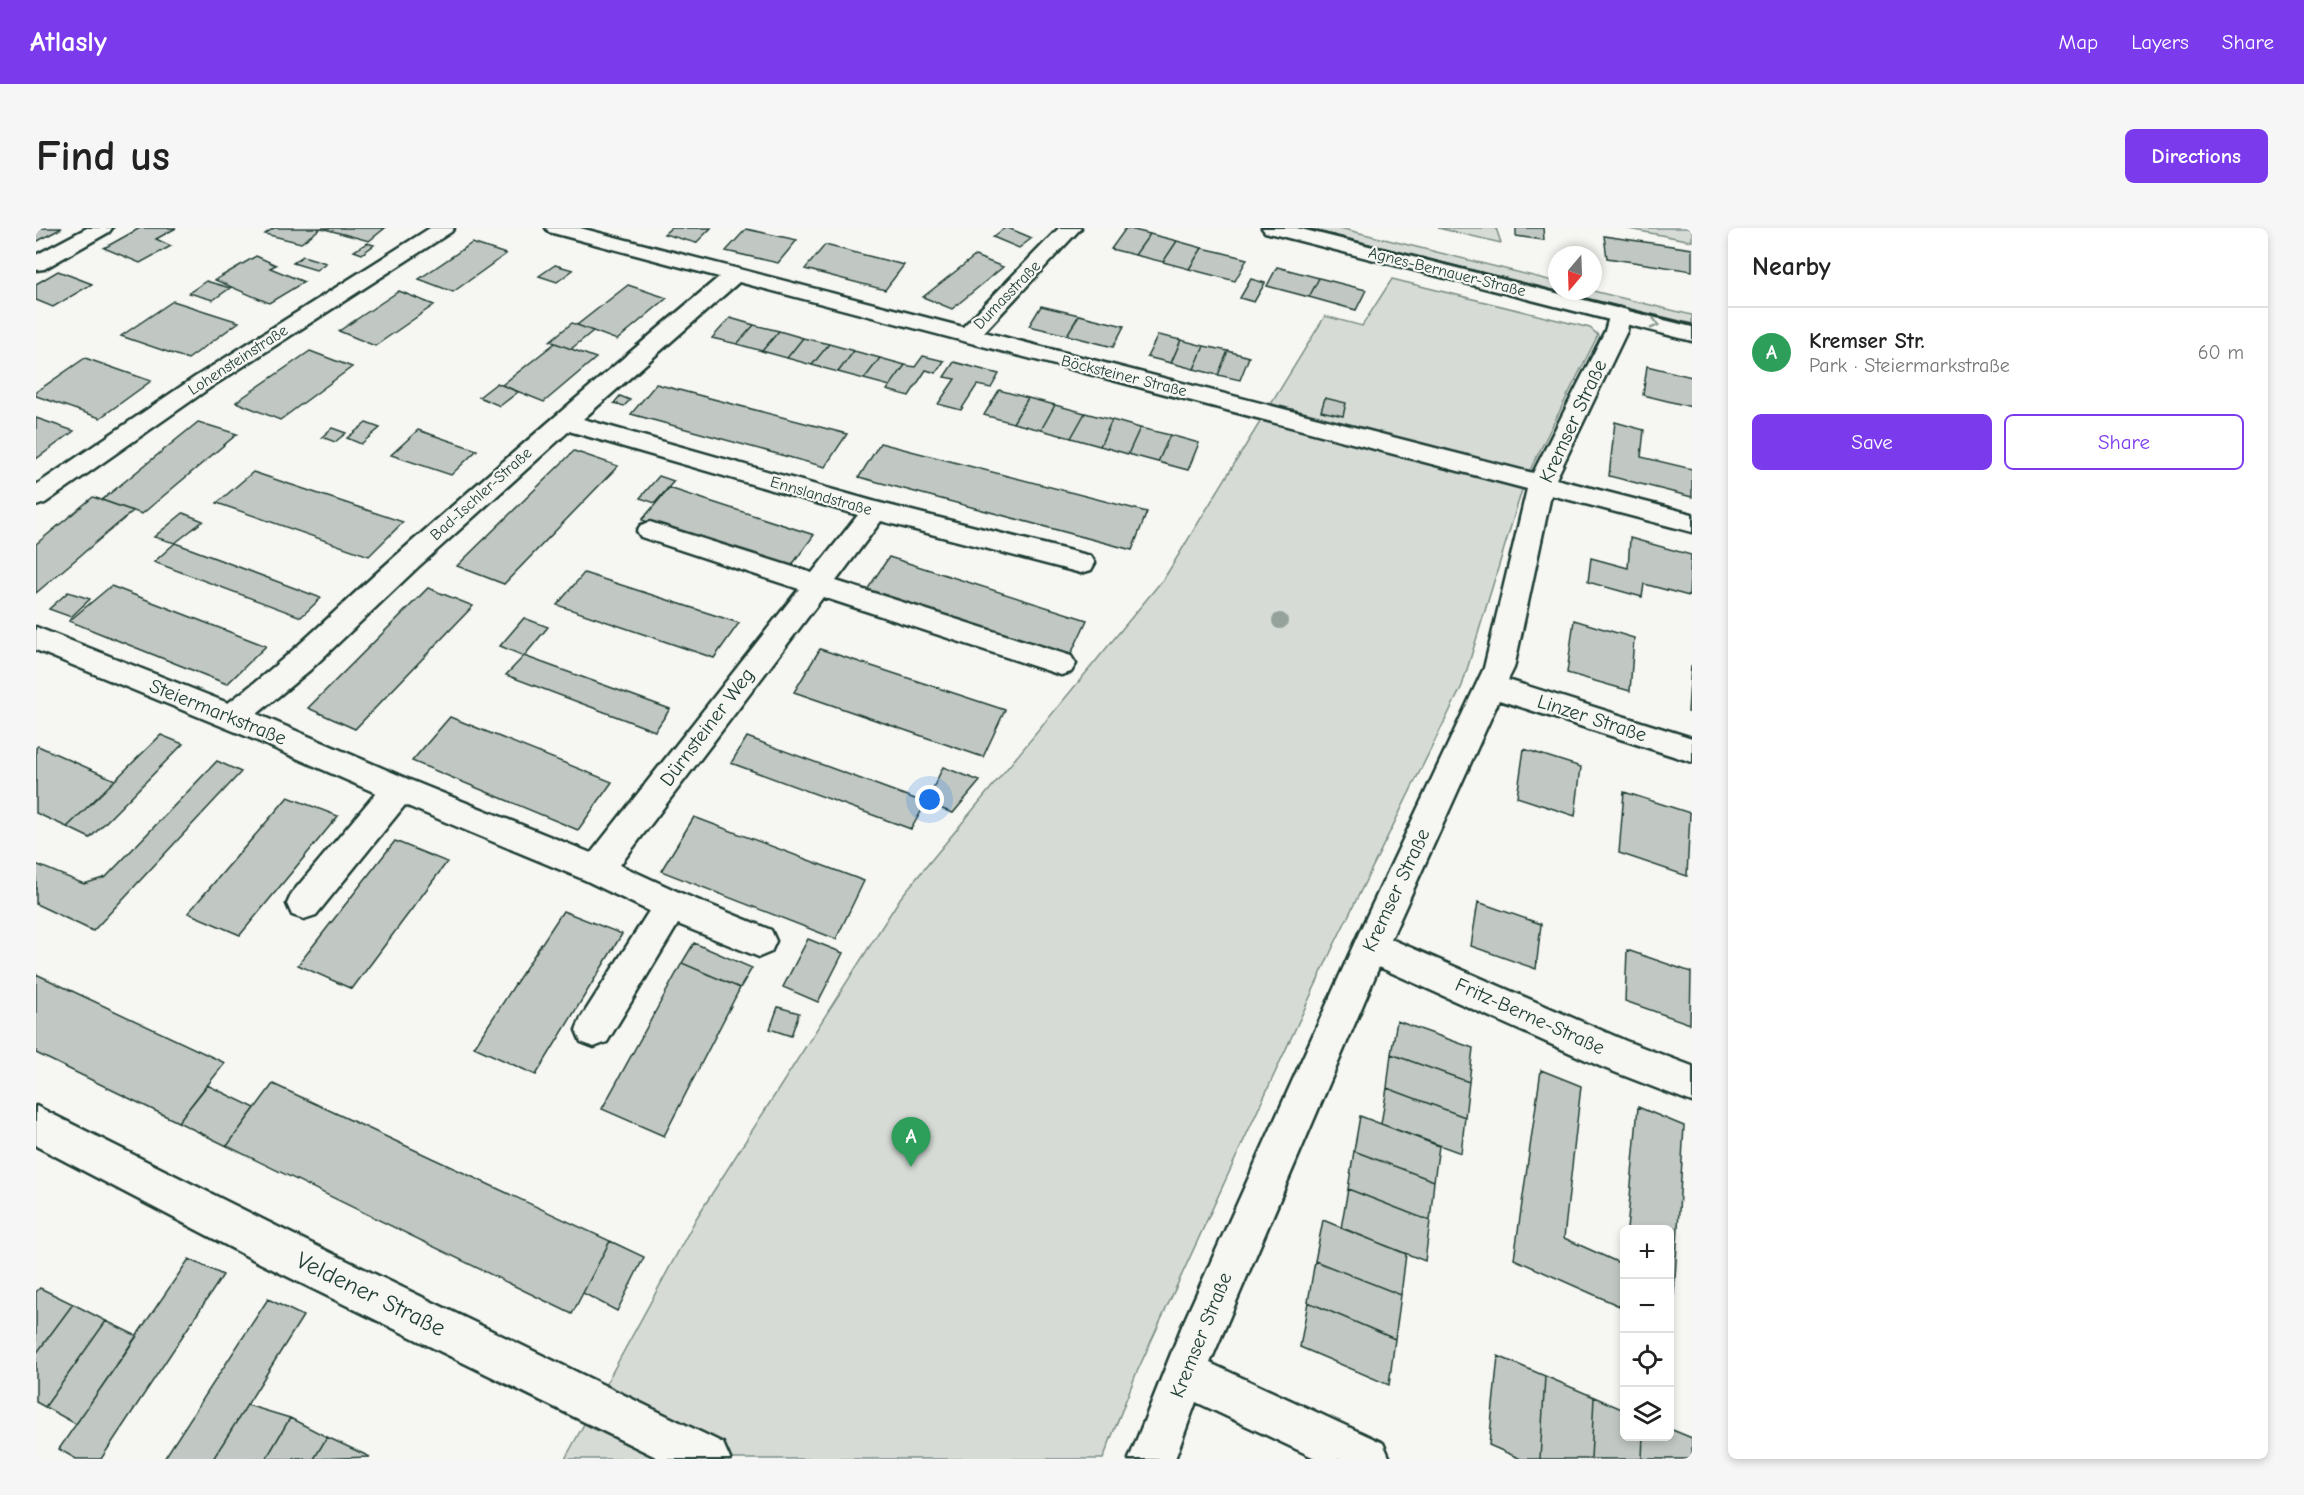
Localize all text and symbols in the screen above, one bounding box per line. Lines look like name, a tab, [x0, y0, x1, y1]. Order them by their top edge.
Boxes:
text: Atlasly	[30, 26, 107, 58]
text: Map	[2059, 30, 2098, 54]
text: Layers	[2131, 30, 2189, 54]
text: Share	[2222, 30, 2274, 54]
button: Directions	[2125, 129, 2268, 183]
text: Find us	[36, 132, 170, 181]
street label: Agnes-Bernauer-Straße	[1366, 244, 1528, 300]
north arrow	[1548, 246, 1602, 300]
text: Nearby	[1752, 252, 1831, 282]
street label: Dumasstraße	[970, 257, 1044, 333]
one-way arrow	[1649, 317, 1659, 330]
street label: Lohensteinstraße	[185, 321, 291, 399]
text: Kremser Str.	[1809, 328, 1925, 354]
text: A	[1766, 341, 1777, 364]
text: 60 m	[2198, 341, 2244, 364]
street label: Böcksteiner Straße	[1059, 352, 1189, 400]
text: Park · Steiermarkstraße	[1809, 354, 2010, 377]
street label: Kremser Straße	[1534, 356, 1612, 486]
button: Save	[1752, 414, 1992, 470]
button: Share	[2004, 414, 2244, 470]
street label: Bad-Ischler-Straße	[427, 444, 535, 544]
street label: Ennslandstraße	[768, 473, 874, 519]
street label: Dürnsteiner Weg	[655, 663, 759, 791]
street label: Steiermarkstraße	[146, 674, 290, 750]
street label: Linzer Straße	[1534, 690, 1650, 746]
your location	[915, 785, 944, 814]
street label: Kremser Straße	[1357, 825, 1435, 955]
street label: Fritz-Berne-Straße	[1452, 973, 1608, 1059]
pin: A	[892, 1118, 930, 1167]
map controls	[1620, 1225, 1674, 1441]
button: +	[1620, 1225, 1674, 1279]
street label: Veldener Straße	[292, 1246, 450, 1342]
street label: Kremser Straße	[1165, 1269, 1237, 1401]
button: −	[1620, 1279, 1674, 1333]
button: locate	[1620, 1333, 1674, 1387]
button: layers	[1620, 1387, 1674, 1441]

